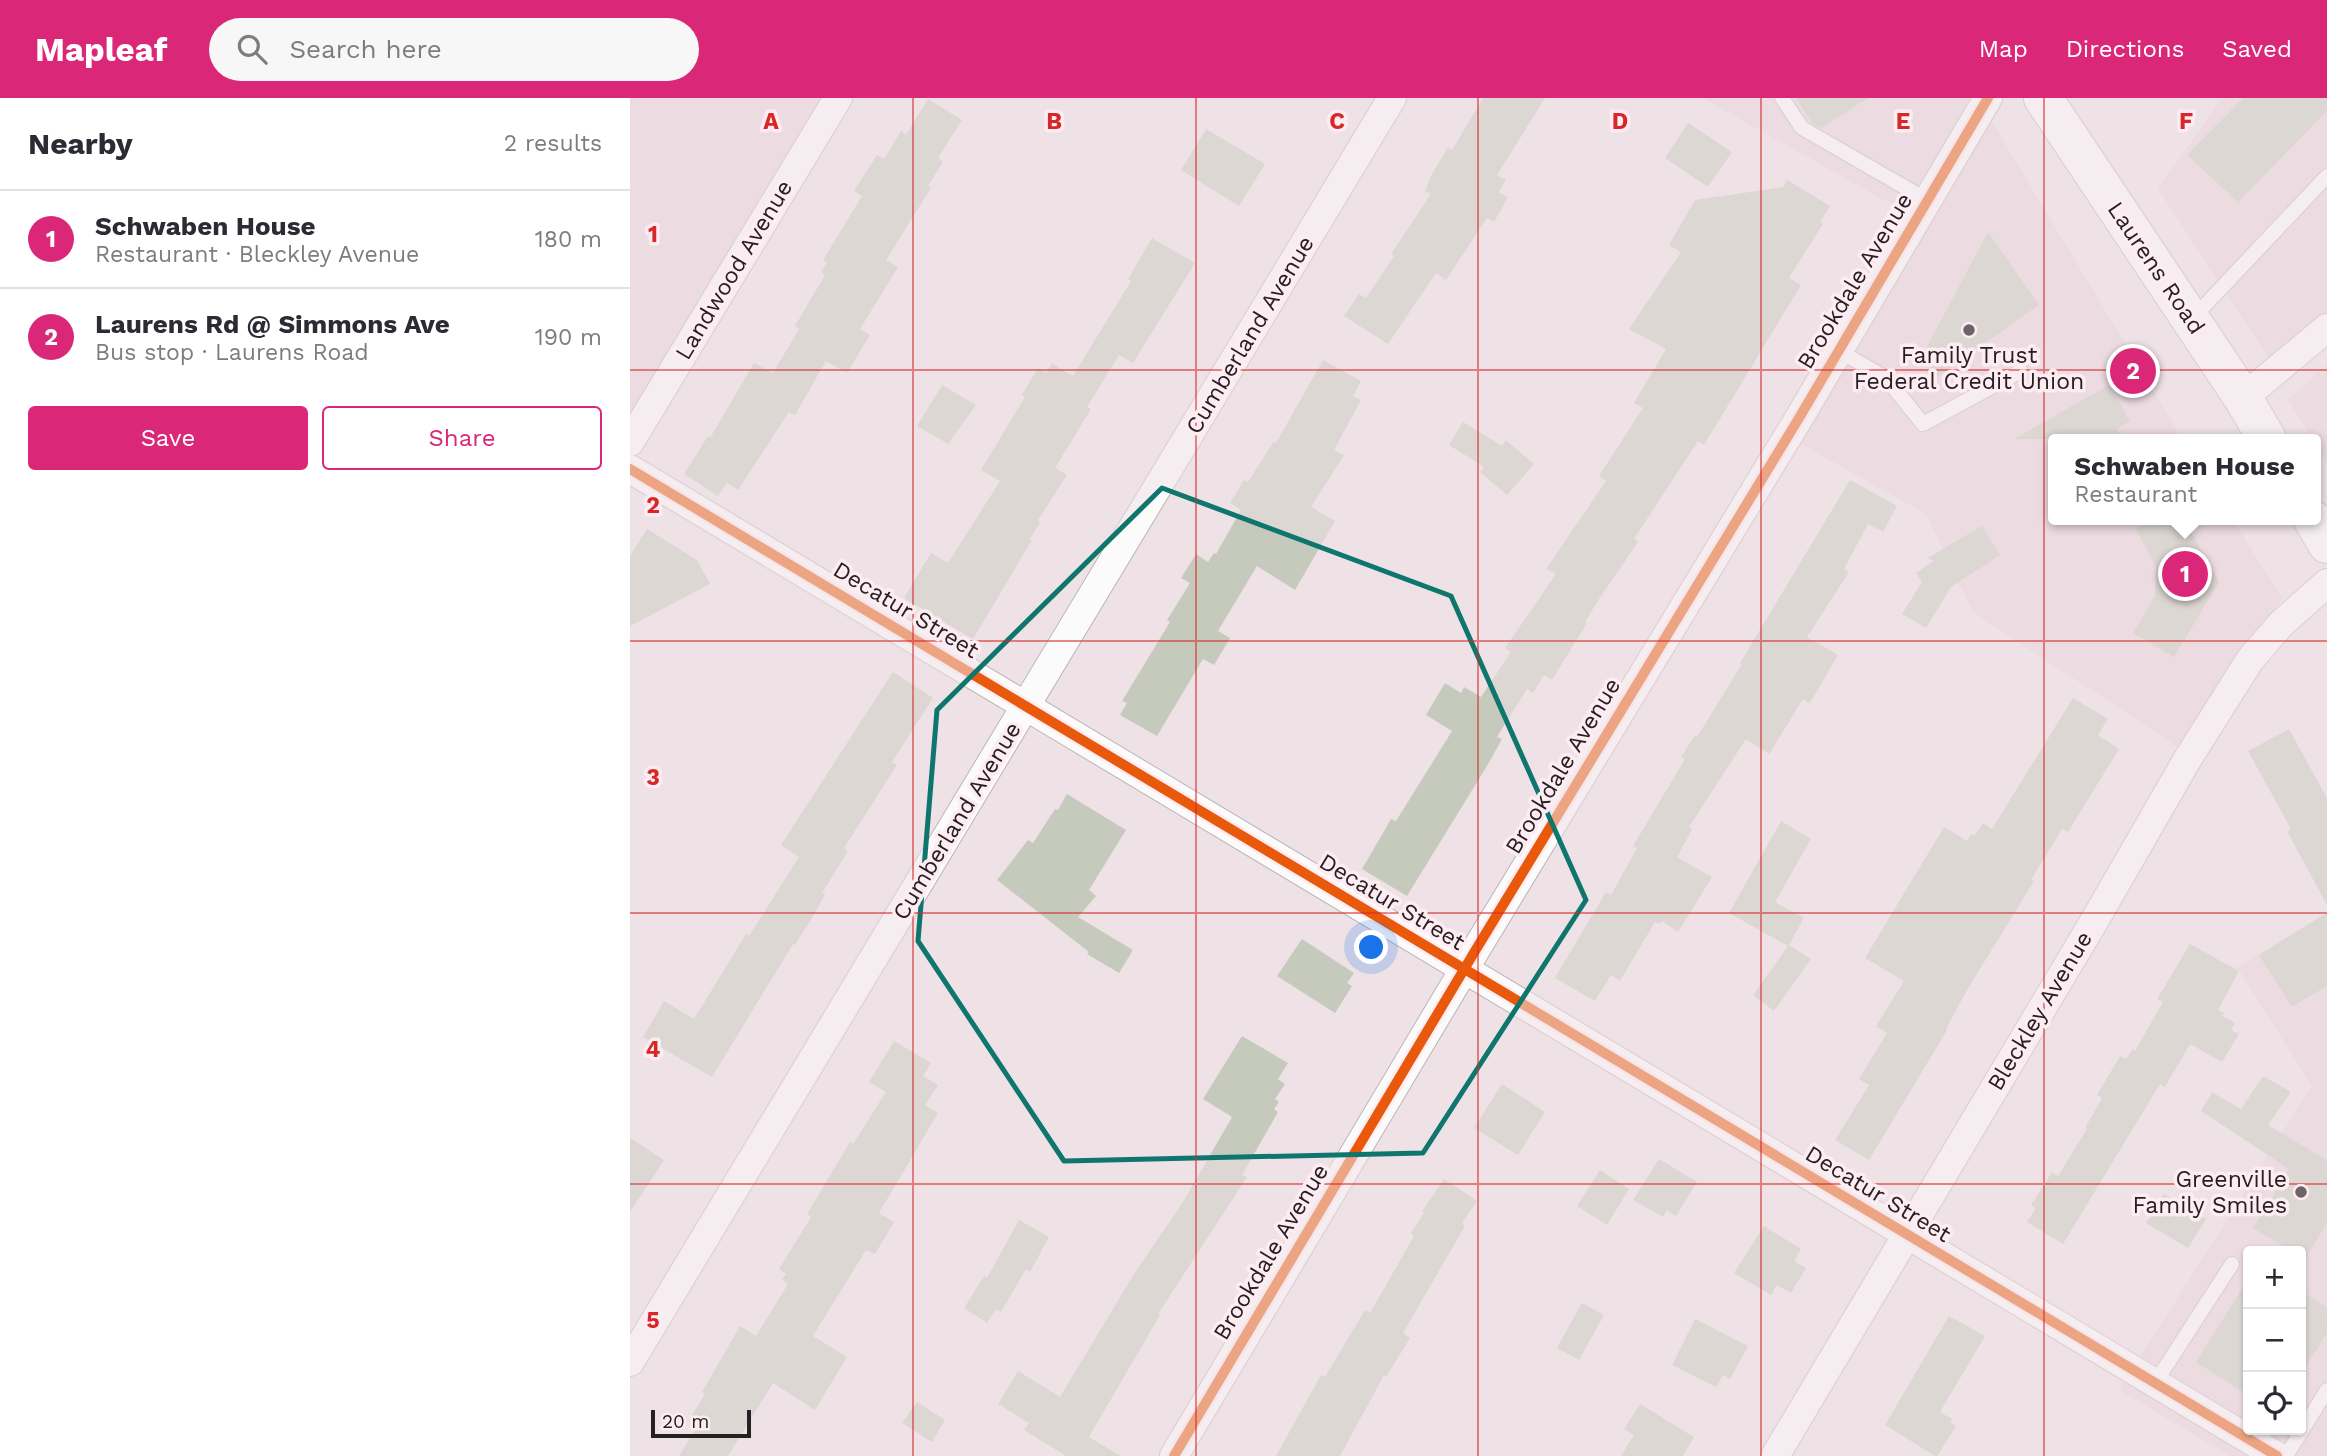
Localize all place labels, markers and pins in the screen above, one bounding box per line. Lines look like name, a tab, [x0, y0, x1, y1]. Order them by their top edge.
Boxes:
marker: Family Trust Federal Credit Union	[1961, 322, 1977, 338]
place label: Family Trust Federal Credit Union	[1854, 342, 2084, 395]
pin: 2	[2110, 345, 2156, 397]
pin: 1	[2162, 548, 2208, 600]
place label: Greenville Family Smiles	[2132, 1166, 2287, 1219]
marker: Greenville Family Smiles	[2293, 1184, 2309, 1200]

